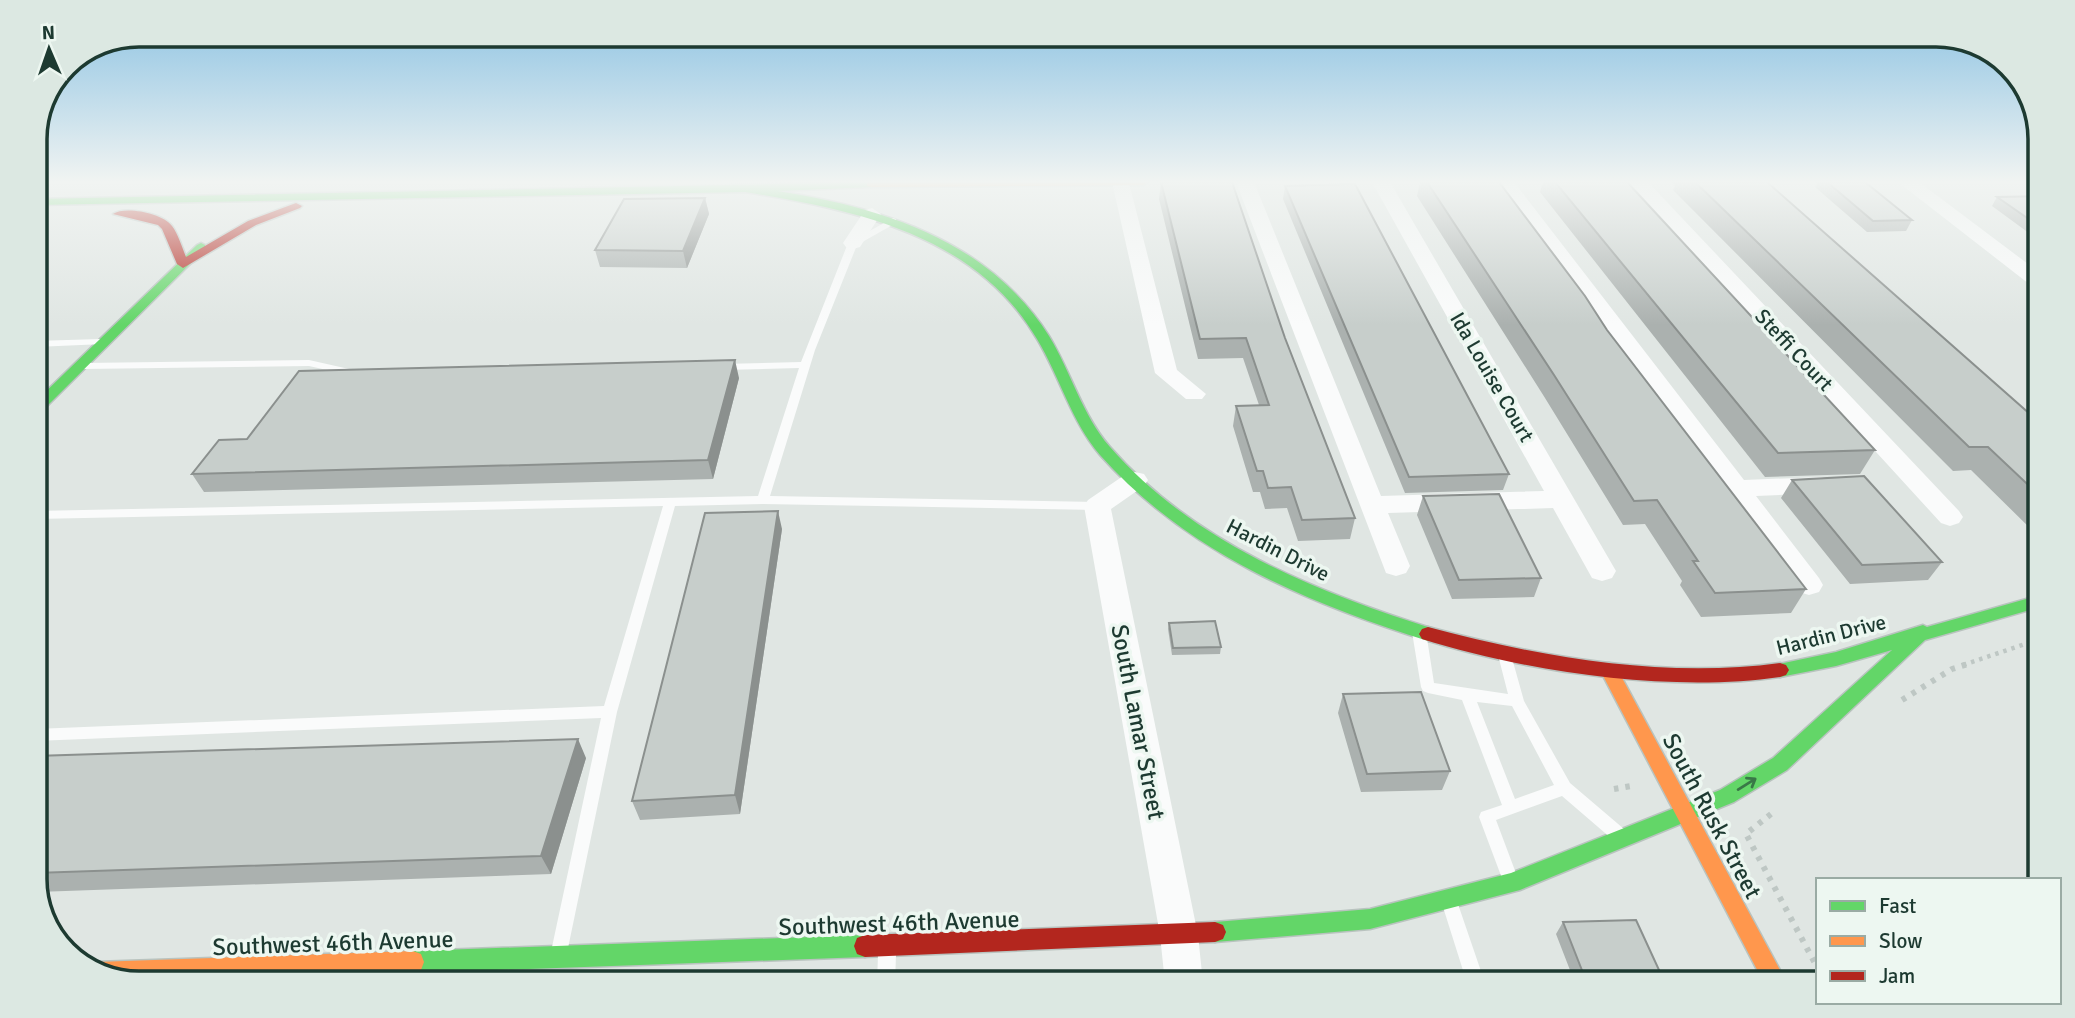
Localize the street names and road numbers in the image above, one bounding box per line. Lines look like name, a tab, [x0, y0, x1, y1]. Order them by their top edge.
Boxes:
street label: Steffi Court	[1749, 303, 1839, 397]
street label: Ida Louise Court	[1444, 307, 1540, 447]
street label: Hardin Drive	[1222, 513, 1334, 587]
street label: Hardin Drive	[1773, 609, 1889, 661]
street label: South Lamar Street	[1104, 622, 1172, 822]
street label: South Rusk Street	[1656, 728, 1768, 904]
street label: Southwest 46th Avenue	[778, 904, 1020, 942]
street label: Southwest 46th Avenue	[212, 924, 454, 962]

